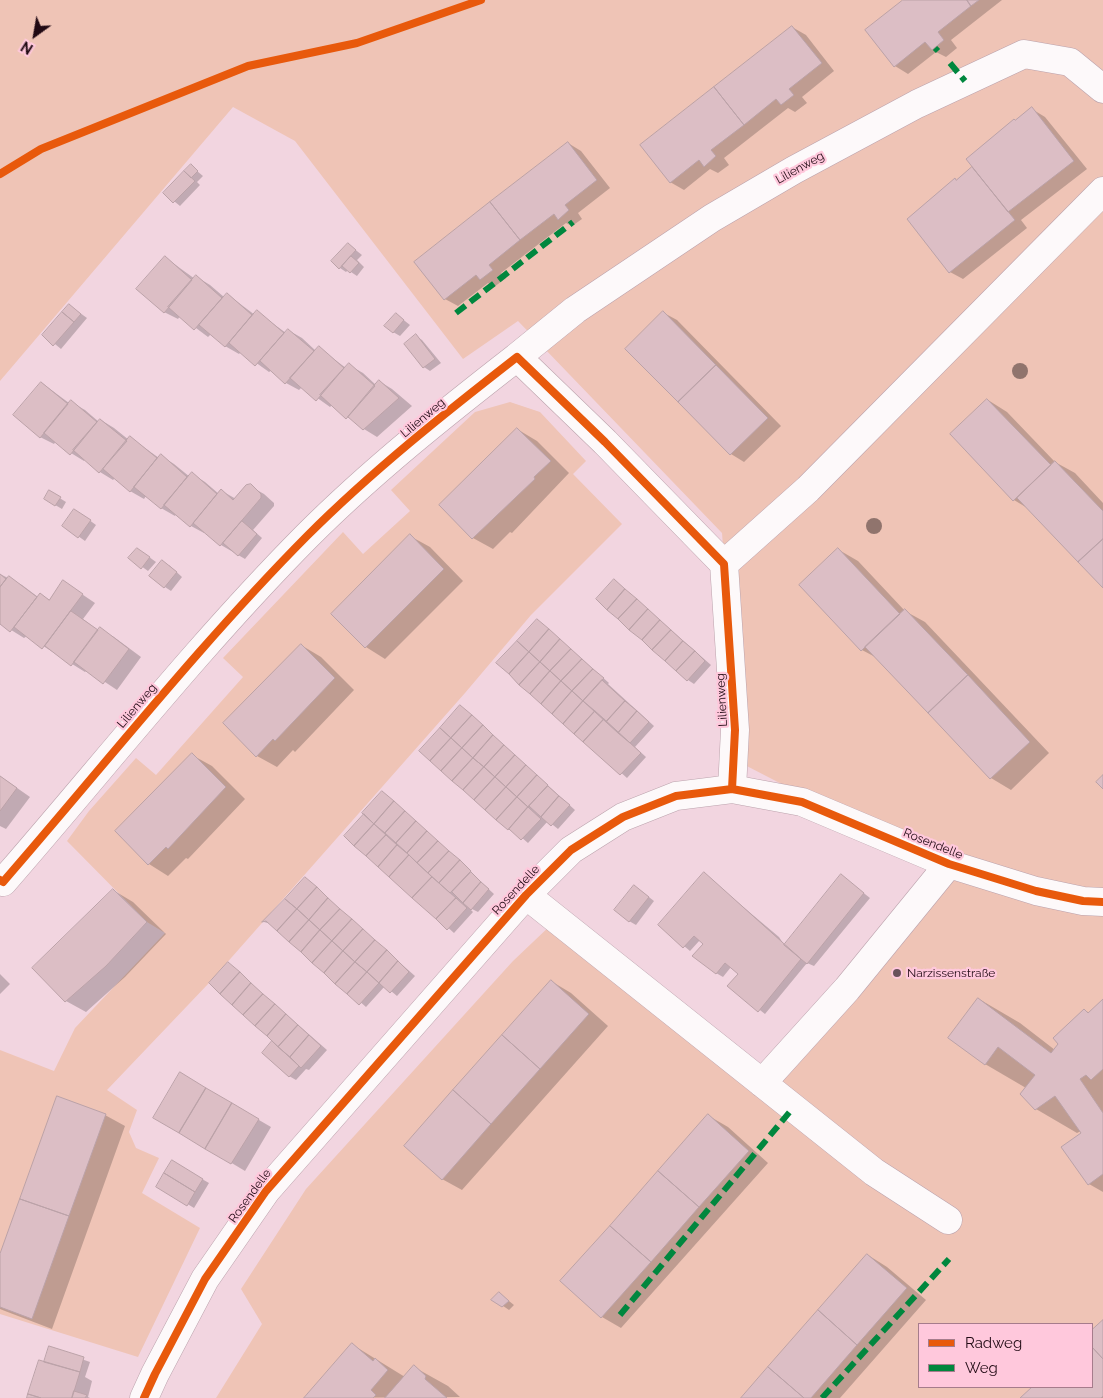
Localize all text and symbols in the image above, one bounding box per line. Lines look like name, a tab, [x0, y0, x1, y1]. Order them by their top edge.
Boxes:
north arrow	[10, 10, 60, 60]
text: N	[18, 38, 36, 57]
street label: Lilienweg	[773, 149, 827, 187]
street label: Lilienweg	[398, 395, 448, 441]
street label: Lilienweg	[713, 673, 731, 727]
street label: Lilienweg	[114, 681, 160, 731]
street label: Rosendelle	[901, 826, 965, 862]
street label: Rosendelle	[489, 862, 543, 918]
place label: Narzissenstraße	[907, 966, 995, 980]
marker: Narzissenstraße	[891, 967, 903, 979]
street label: Rosendelle	[226, 1166, 274, 1226]
legend	[918, 1323, 1093, 1388]
text: Radweg	[965, 1334, 1022, 1352]
text: Weg	[965, 1359, 998, 1377]

